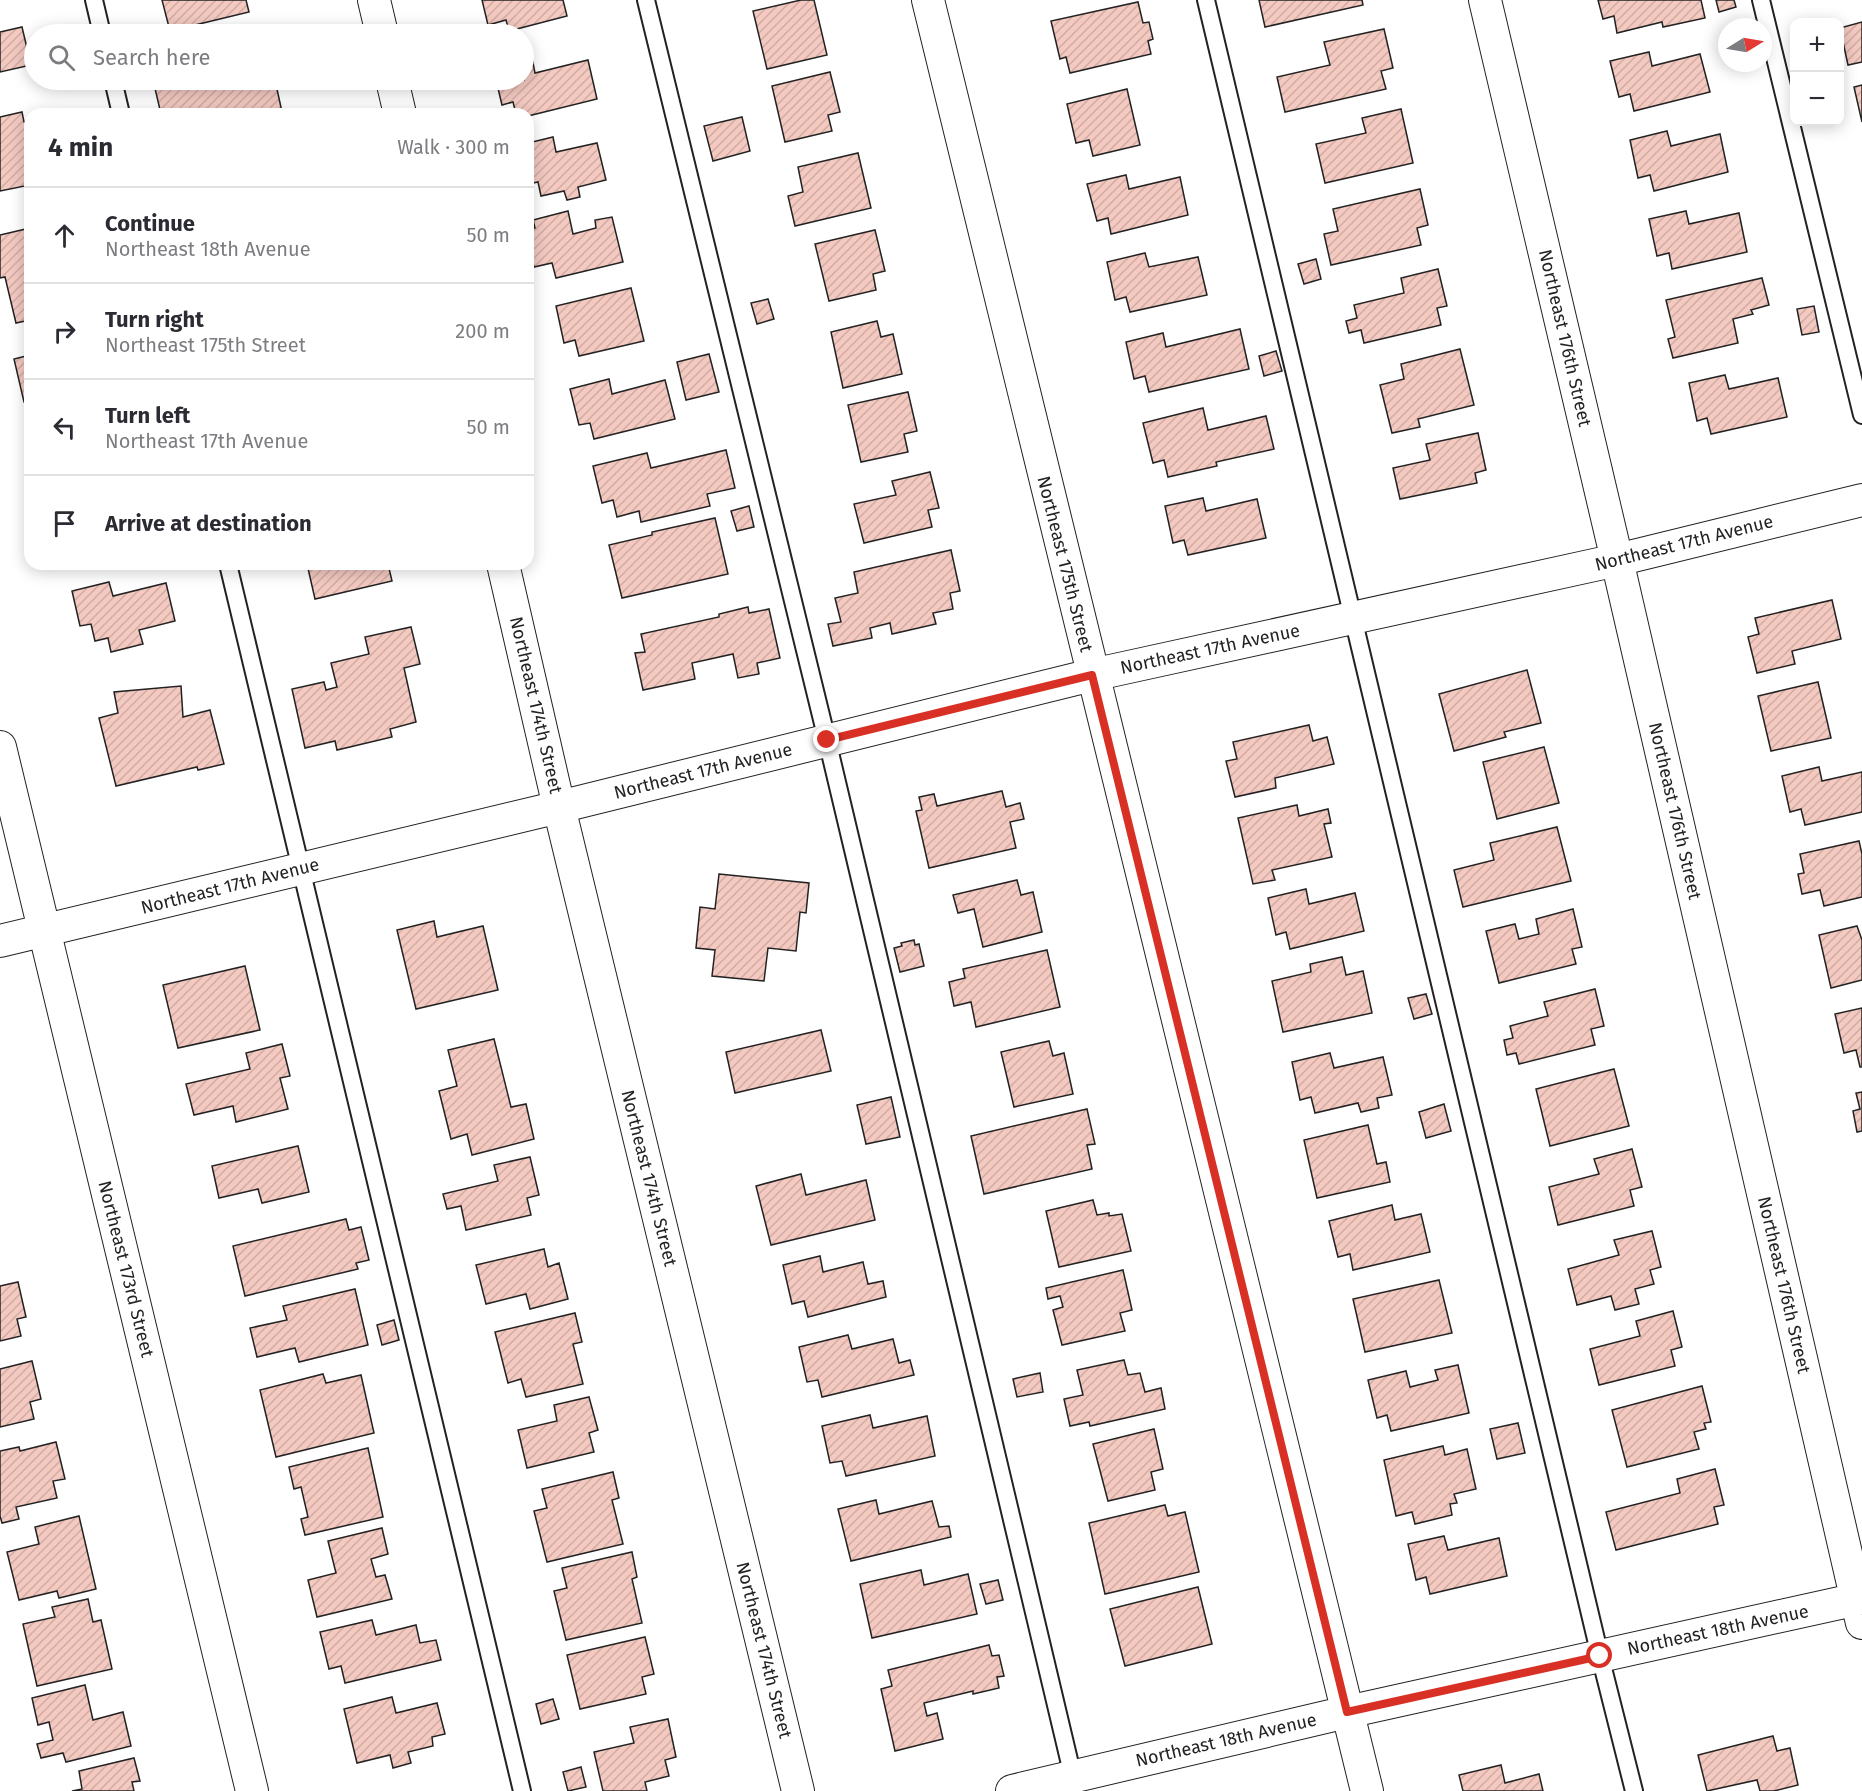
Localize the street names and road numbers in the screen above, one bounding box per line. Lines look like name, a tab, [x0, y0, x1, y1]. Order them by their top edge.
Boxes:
street label: Northeast 176th Street	[1534, 247, 1596, 429]
street label: Northeast 175th Street	[1032, 474, 1098, 655]
street label: Northeast 17th Avenue	[1593, 510, 1775, 576]
street label: Northeast 174th Street	[505, 614, 567, 796]
street label: Northeast 17th Avenue	[1118, 619, 1302, 679]
street label: Northeast 176th Street	[1644, 720, 1706, 902]
street label: Northeast 17th Avenue	[612, 738, 794, 804]
street label: Northeast 17th Avenue	[139, 853, 321, 919]
street label: Northeast 174th Street	[616, 1088, 682, 1269]
street label: Northeast 173rd Street	[93, 1178, 159, 1360]
street label: Northeast 176th Street	[1753, 1194, 1815, 1376]
street label: Northeast 174th Street	[731, 1560, 797, 1741]
street label: Northeast 18th Avenue	[1625, 1600, 1811, 1660]
street label: Northeast 18th Avenue	[1133, 1708, 1319, 1772]

